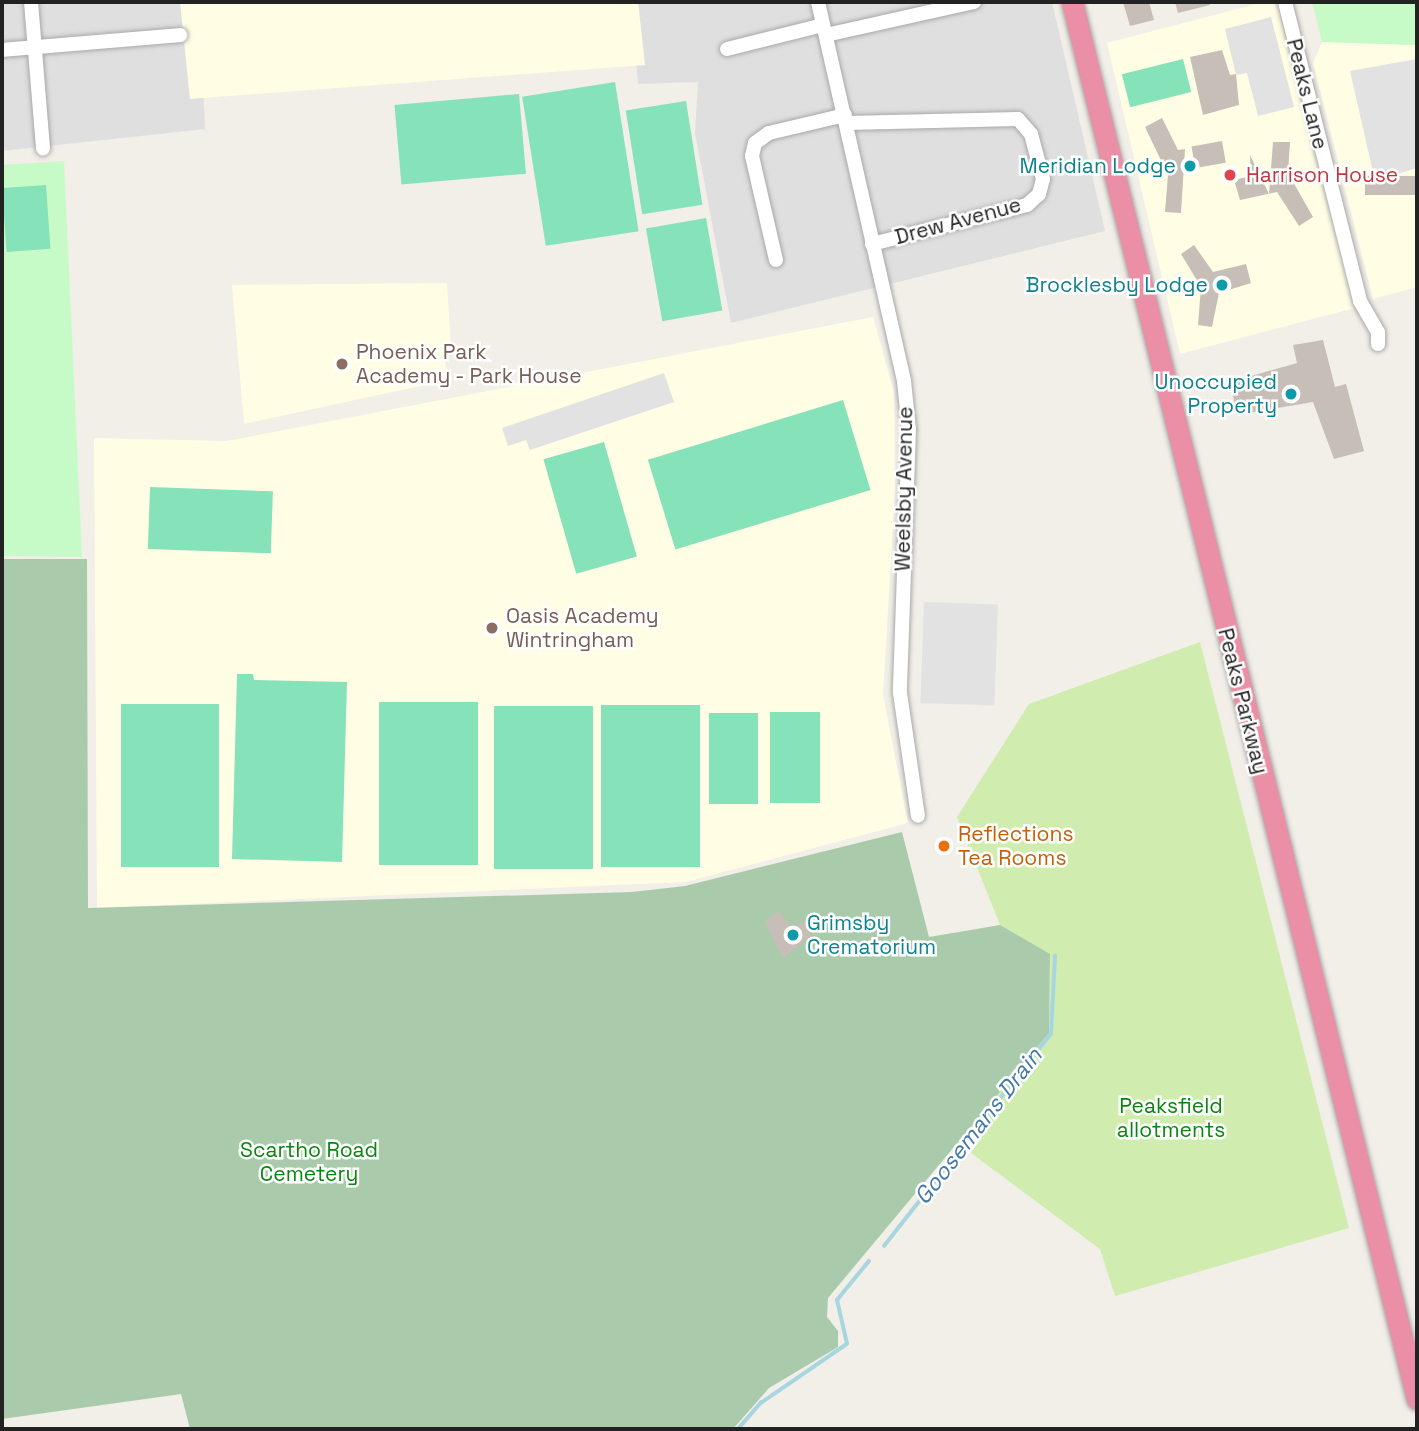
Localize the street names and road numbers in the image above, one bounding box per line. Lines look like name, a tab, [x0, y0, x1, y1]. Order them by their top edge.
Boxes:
street label: Peaks Lane	[1281, 36, 1333, 152]
street label: Drew Avenue	[892, 192, 1024, 250]
street label: Weelsby Avenue	[890, 406, 918, 572]
street label: Peaks Parkway	[1213, 626, 1273, 776]

